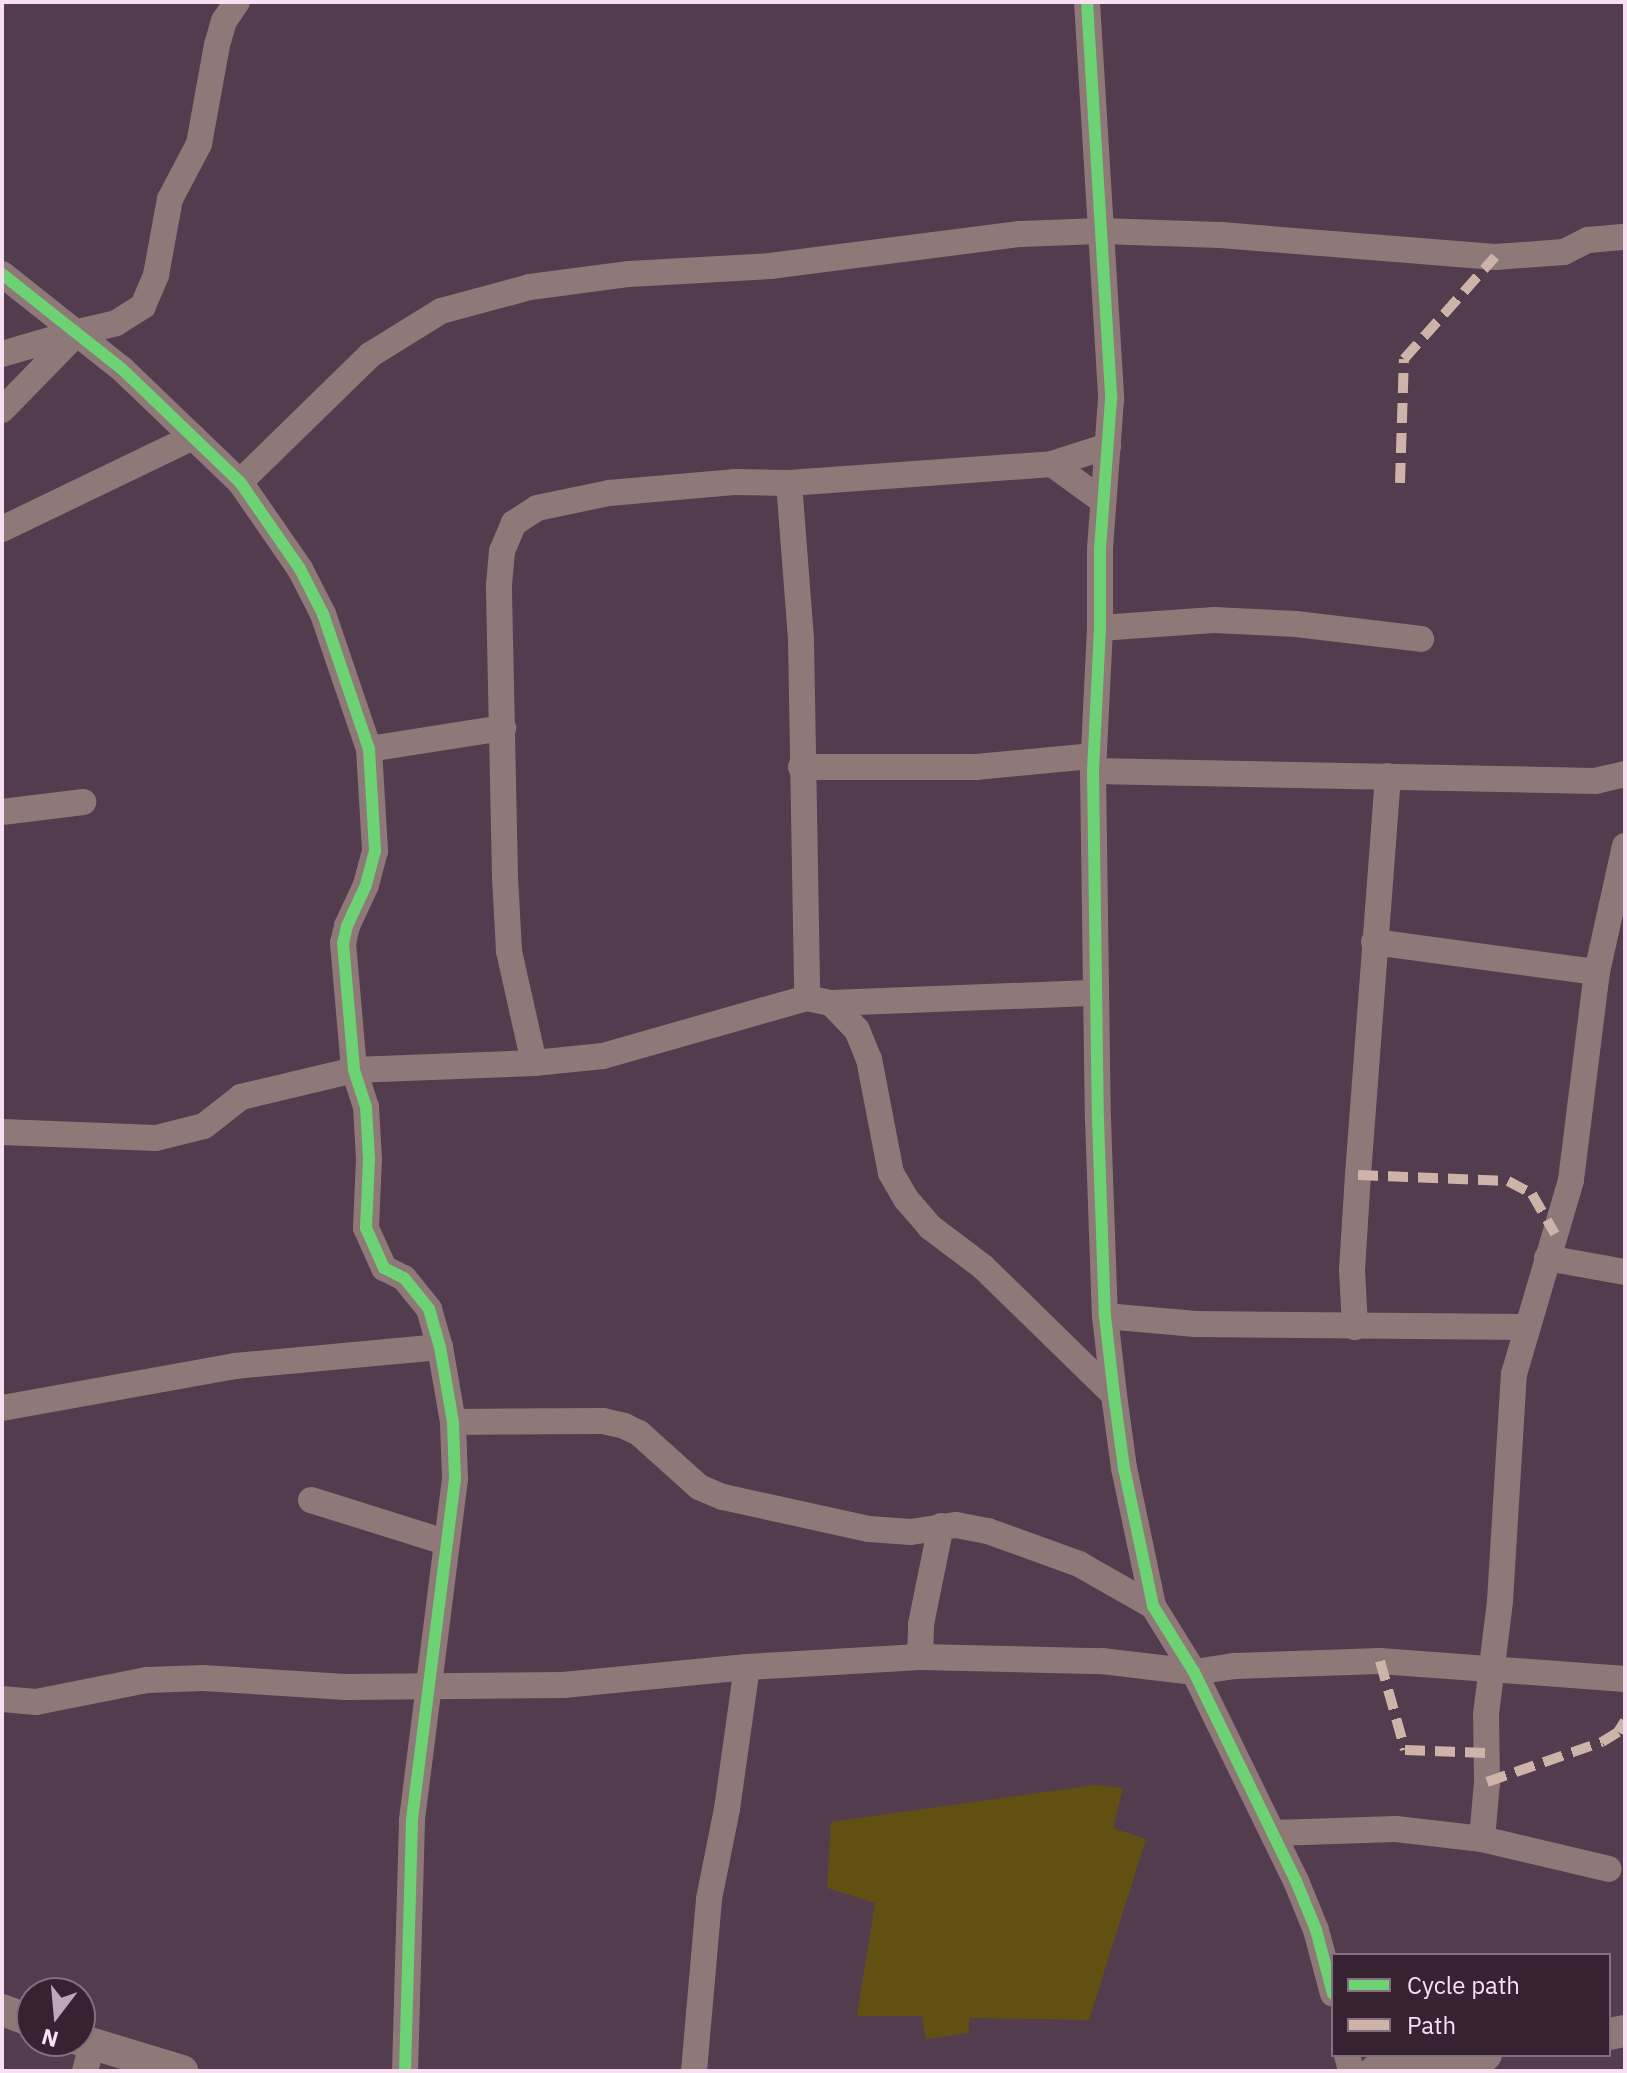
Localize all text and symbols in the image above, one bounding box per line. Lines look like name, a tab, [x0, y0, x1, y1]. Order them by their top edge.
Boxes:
legend	[1331, 1953, 1611, 2057]
text: Cycle path	[1407, 1969, 1520, 2001]
north arrow	[16, 1977, 96, 2057]
text: Path	[1407, 2009, 1456, 2041]
text: N	[38, 2022, 61, 2055]

